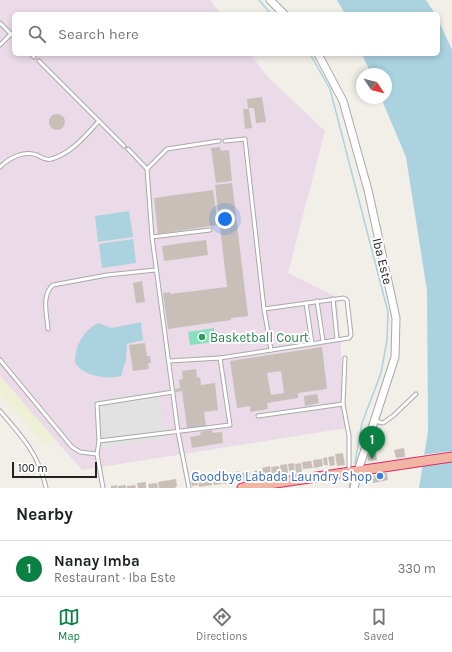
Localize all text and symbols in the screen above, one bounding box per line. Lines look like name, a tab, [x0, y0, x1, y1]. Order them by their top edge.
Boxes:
search box	[12, 12, 440, 56]
icon: search	[26, 23, 48, 45]
text: Search here	[58, 25, 139, 43]
north arrow	[356, 68, 392, 104]
your location	[215, 209, 235, 229]
street label: Iba Este	[370, 236, 396, 286]
place label: Basketball Court	[210, 330, 309, 345]
marker: Basketball Court	[197, 332, 207, 342]
pin: 1	[359, 426, 385, 459]
scale bar	[12, 460, 97, 479]
text: 100 m	[18, 462, 48, 475]
place label: Goodbye Labada Laundry Shop	[191, 469, 372, 484]
marker: Goodbye Labada Laundry Shop	[375, 471, 385, 481]
text: Nearby	[16, 504, 73, 524]
text: Nanay Imba	[54, 552, 140, 570]
text: 1	[27, 561, 31, 576]
text: 330 m	[398, 561, 436, 576]
text: Restaurant · Iba Este	[54, 570, 176, 585]
tab: Map	[58, 606, 80, 643]
tab: Directions	[196, 606, 248, 643]
tab: Saved	[364, 606, 394, 643]

